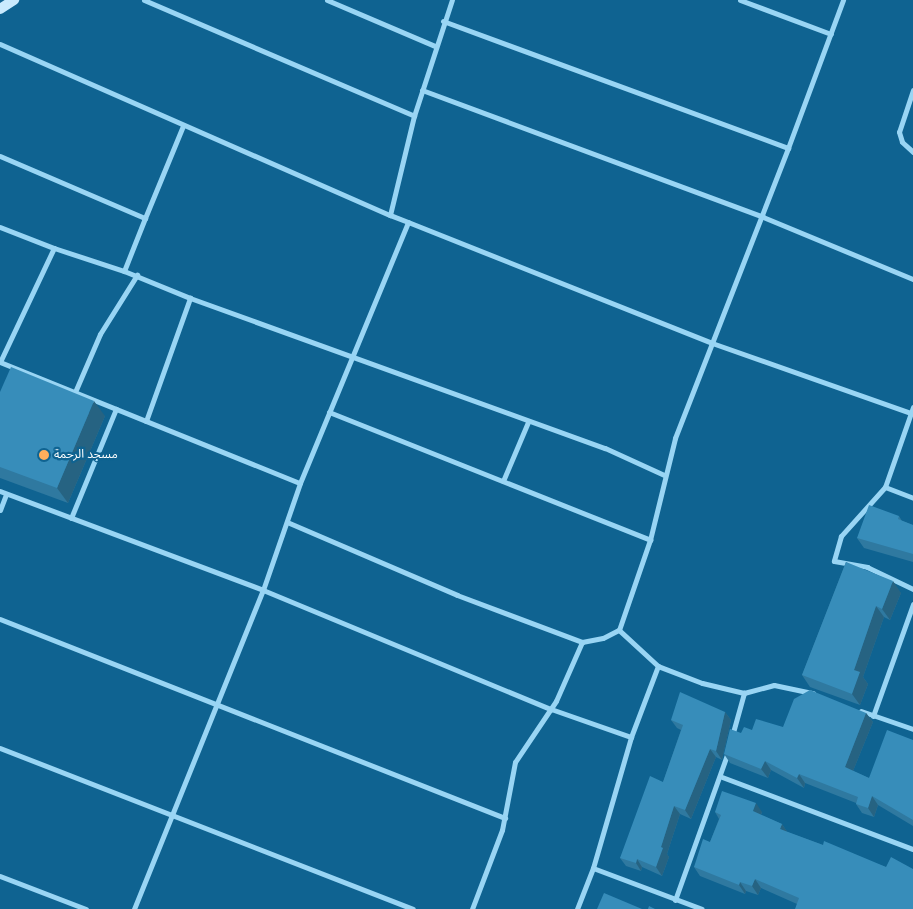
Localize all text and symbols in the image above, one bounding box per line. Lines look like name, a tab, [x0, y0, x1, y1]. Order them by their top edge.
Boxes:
place label: مسجد الرحمة	[54, 448, 118, 462]
marker: مسجد الرحمة	[38, 449, 50, 461]

